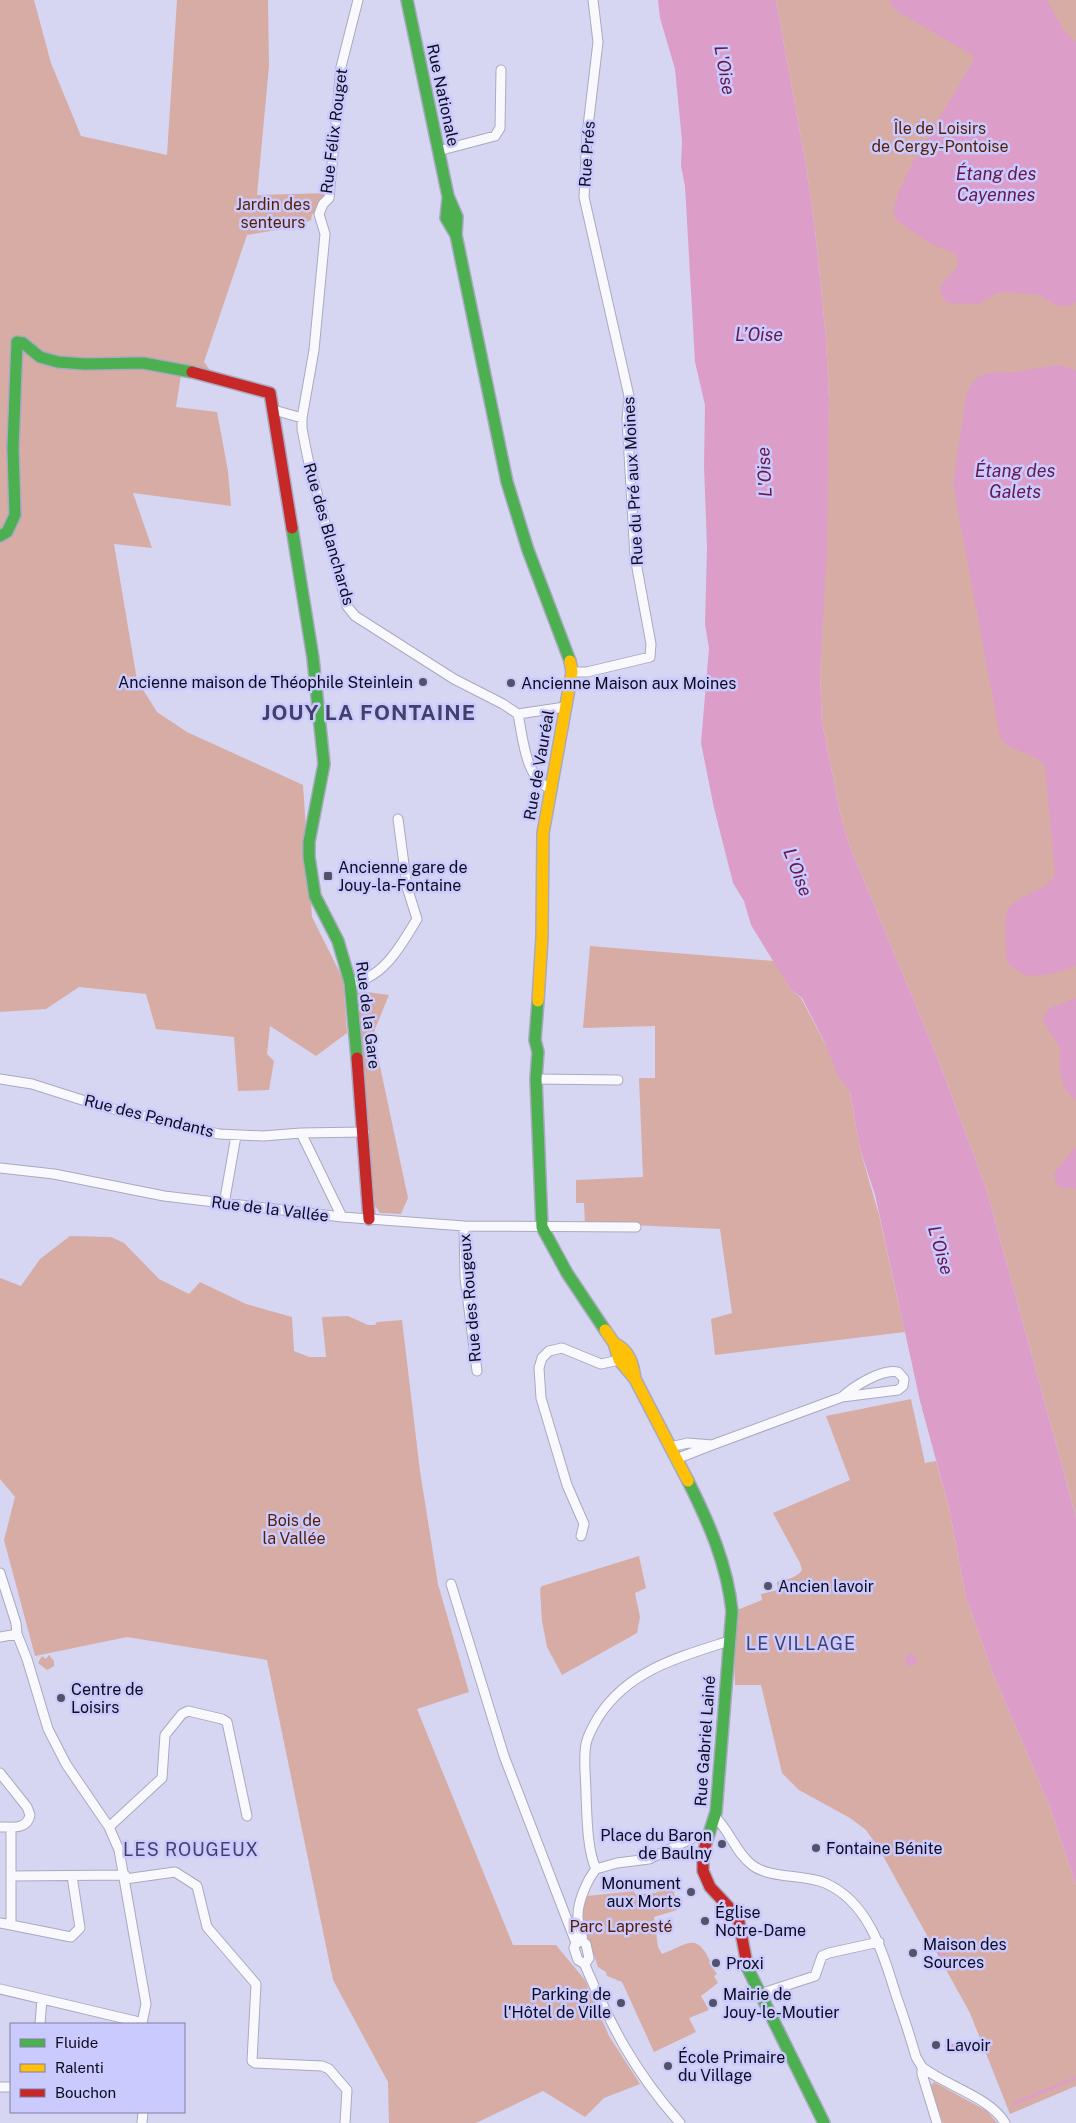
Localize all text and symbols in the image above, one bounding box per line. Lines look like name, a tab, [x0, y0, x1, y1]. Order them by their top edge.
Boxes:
street label: Rue Nationale	[423, 42, 463, 148]
water label: L'Oise	[710, 44, 740, 97]
street label: Rue Félix Rouget	[317, 67, 351, 195]
park label: Île de Loisirs de Cergy-Pontoise	[871, 118, 1009, 156]
street label: Rue Prés	[575, 120, 599, 188]
water label: Étang des Cayennes	[956, 162, 1036, 205]
park label: Jardin des senteurs	[236, 195, 310, 232]
water label: L’Oise	[735, 324, 783, 345]
street label: Rue du Pré aux Moines	[619, 396, 647, 566]
water label: L'Oise	[752, 446, 776, 498]
water label: Étang des Galets	[975, 459, 1055, 502]
street label: Rue des Blanchards	[300, 461, 358, 607]
place label: Ancienne maison de Théophile Steinlein	[118, 673, 413, 692]
place label: Ancienne Maison aux Moines	[521, 674, 736, 693]
marker: Ancienne maison de Théophile Steinlein	[417, 676, 429, 688]
marker: Ancienne Maison aux Moines	[505, 677, 517, 689]
district label: JOUY LA FONTAINE	[262, 700, 476, 725]
street label: Rue de Vauréal	[520, 708, 558, 822]
water label: L'Oise	[779, 845, 817, 899]
place label: Ancienne gare de Jouy-la-Fontaine	[338, 858, 467, 895]
marker: Ancienne gare de Jouy-la-Fontaine	[322, 870, 334, 882]
street label: Rue de la Gare	[352, 960, 384, 1070]
street label: Rue des Pendants	[82, 1091, 216, 1141]
street label: Rue de la Vallée	[210, 1192, 330, 1226]
water label: L'Oise	[924, 1223, 958, 1277]
street label: Rue des Rougeux	[455, 1233, 485, 1363]
park label: Bois de la Vallée	[262, 1511, 326, 1548]
place label: Ancien lavoir	[778, 1577, 874, 1596]
marker: Ancien lavoir	[762, 1580, 774, 1592]
district label: LE VILLAGE	[746, 1633, 856, 1654]
street label: Rue Gabriel Lainé	[691, 1675, 719, 1807]
place label: Centre de Loisirs	[71, 1680, 144, 1717]
marker: Centre de Loisirs	[55, 1692, 67, 1704]
place label: Place du Baron de Baulny	[600, 1826, 712, 1863]
marker: Place du Baron de Baulny	[716, 1838, 728, 1850]
district label: LES ROUGEUX	[123, 1839, 259, 1860]
place label: Fontaine Bénite	[826, 1839, 942, 1858]
marker: Fontaine Bénite	[810, 1842, 822, 1854]
place label: Monument aux Morts	[601, 1874, 681, 1911]
marker: Monument aux Morts	[685, 1886, 697, 1898]
place label: Église Notre-Dame	[715, 1902, 806, 1940]
marker: Église Notre-Dame	[699, 1915, 711, 1927]
park label: Parc Lapresté	[570, 1917, 672, 1936]
place label: Maison des Sources	[923, 1935, 1007, 1972]
marker: Maison des Sources	[907, 1947, 919, 1959]
place label: Proxi	[726, 1954, 764, 1973]
marker: Proxi	[710, 1957, 722, 1969]
place label: Parking de l'Hôtel de Ville	[504, 1985, 611, 2022]
place label: Mairie de Jouy-le-Moutier	[723, 1985, 840, 2022]
marker: Parking de l'Hôtel de Ville	[615, 1997, 627, 2009]
marker: Mairie de Jouy-le-Moutier	[707, 1997, 719, 2009]
legend	[10, 2023, 185, 2113]
text: Fluide	[55, 2034, 98, 2051]
place label: Lavoir	[946, 2036, 991, 2055]
marker: Lavoir	[930, 2039, 942, 2051]
place label: École Primaire du Village	[678, 2047, 785, 2085]
text: Ralenti	[55, 2059, 104, 2076]
marker: École Primaire du Village	[662, 2060, 674, 2072]
text: Bouchon	[55, 2084, 116, 2101]

